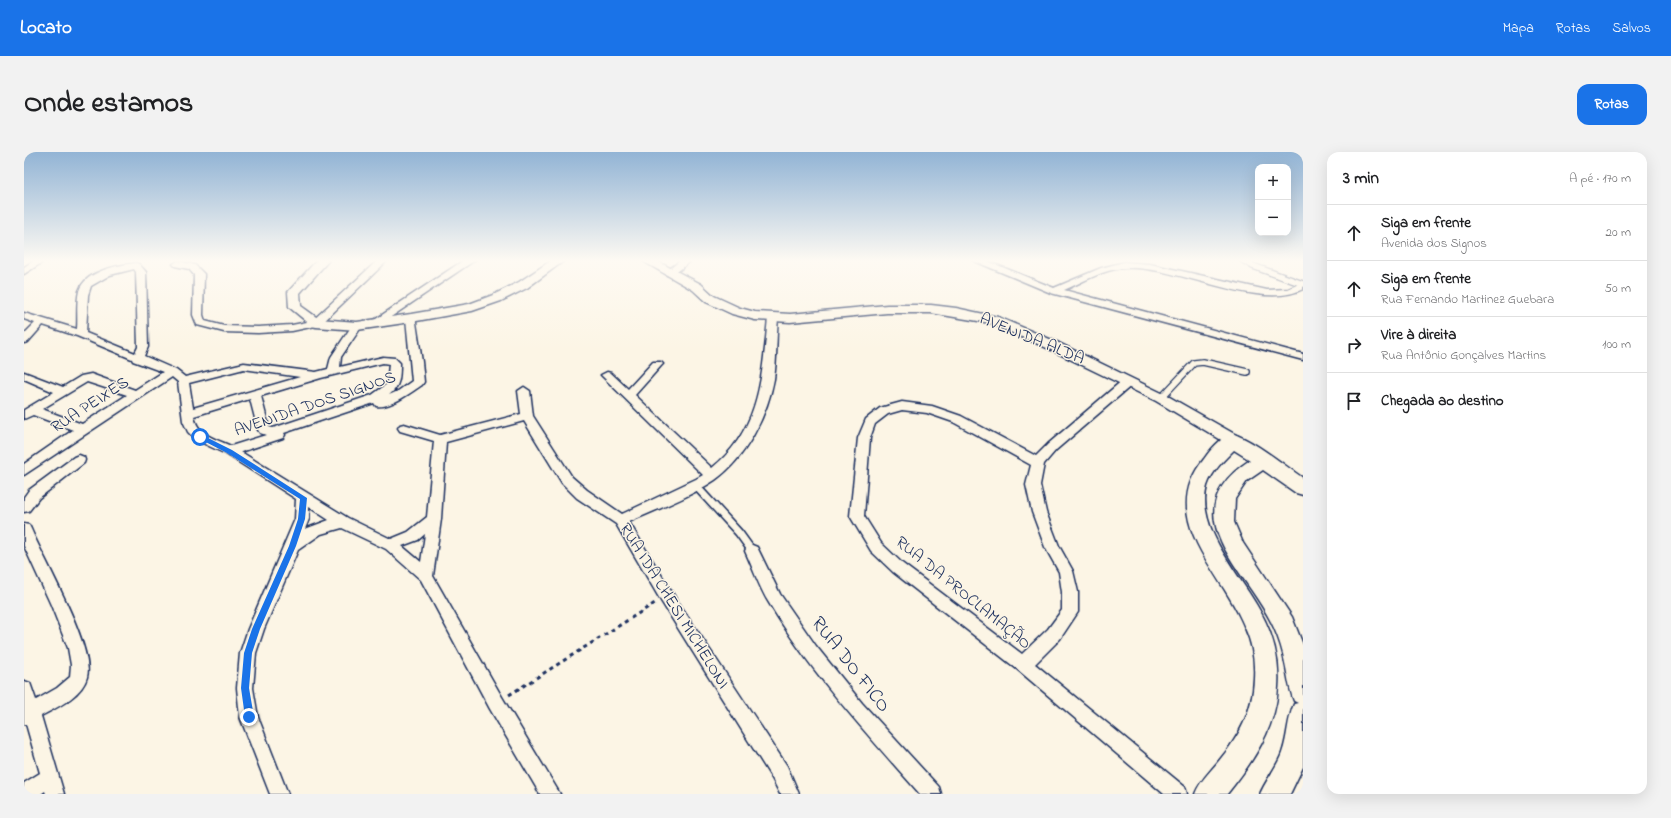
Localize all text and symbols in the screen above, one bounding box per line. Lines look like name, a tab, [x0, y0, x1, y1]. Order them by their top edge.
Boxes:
text: Locato	[20, 15, 72, 42]
text: Mapa	[1503, 18, 1534, 39]
text: Rotas	[1556, 18, 1590, 39]
text: Salvos	[1612, 18, 1651, 39]
text: Onde estamos	[24, 84, 193, 125]
button: Rotas	[1577, 84, 1647, 125]
map controls	[1255, 164, 1291, 236]
button: +	[1255, 164, 1291, 200]
text: 3 min	[1343, 166, 1379, 191]
text: A pé · 170 m	[1569, 169, 1631, 188]
button: −	[1255, 200, 1291, 236]
text: Siga em frente	[1381, 212, 1471, 234]
icon: ahead	[1343, 222, 1365, 244]
text: 20 m	[1606, 223, 1631, 242]
text: Avenida dos Signos	[1381, 234, 1487, 253]
text: Siga em frente	[1381, 268, 1471, 290]
icon: ahead	[1343, 278, 1365, 300]
text: 50 m	[1605, 279, 1631, 298]
text: Rua Fernando Martinez Guebara	[1381, 290, 1554, 309]
street label: AVENIDA ALDA	[976, 307, 1088, 371]
text: Vire à direita	[1381, 324, 1456, 346]
icon: right	[1343, 334, 1365, 356]
text: 100 m	[1602, 335, 1631, 354]
text: Rua Antônio Gonçalves Martins	[1381, 346, 1546, 365]
street label: AVENIDA DOS SIGNOS	[231, 365, 399, 443]
street label: RUA PEIXES	[46, 370, 134, 440]
icon: arrive	[1343, 390, 1365, 412]
text: Chegada ao destino	[1381, 390, 1504, 412]
route start	[191, 428, 209, 446]
street label: RUA IDA CHESI MICHELONI	[613, 518, 735, 694]
street label: RUA DA PROCLAMAÇÃO	[890, 530, 1036, 656]
street label: RUA DO FICO	[803, 611, 897, 719]
route end	[240, 708, 258, 726]

